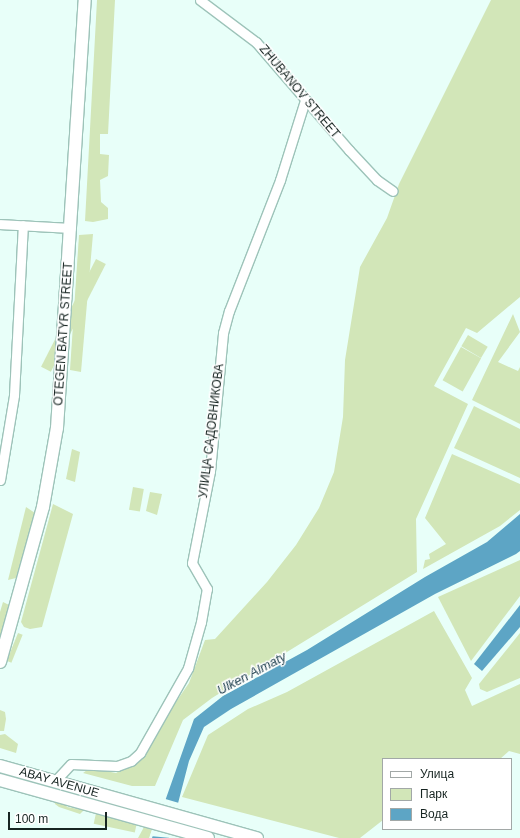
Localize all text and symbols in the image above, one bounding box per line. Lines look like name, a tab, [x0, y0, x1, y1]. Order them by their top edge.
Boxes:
street label: ZHUBANOV STREET	[256, 42, 342, 142]
street label: OTEGEN BATYR STREET	[52, 262, 76, 406]
street label: УЛИЦА САДОВНИКОВА	[197, 363, 227, 499]
water label: Ulken Almaty	[215, 649, 289, 699]
legend	[382, 758, 512, 830]
street label: ABAY AVENUE	[17, 765, 101, 801]
text: Улица	[420, 767, 454, 781]
text: Парк	[420, 787, 447, 801]
scale bar	[10, 804, 109, 830]
text: Вода	[420, 807, 448, 821]
text: 100 m	[15, 812, 48, 826]

